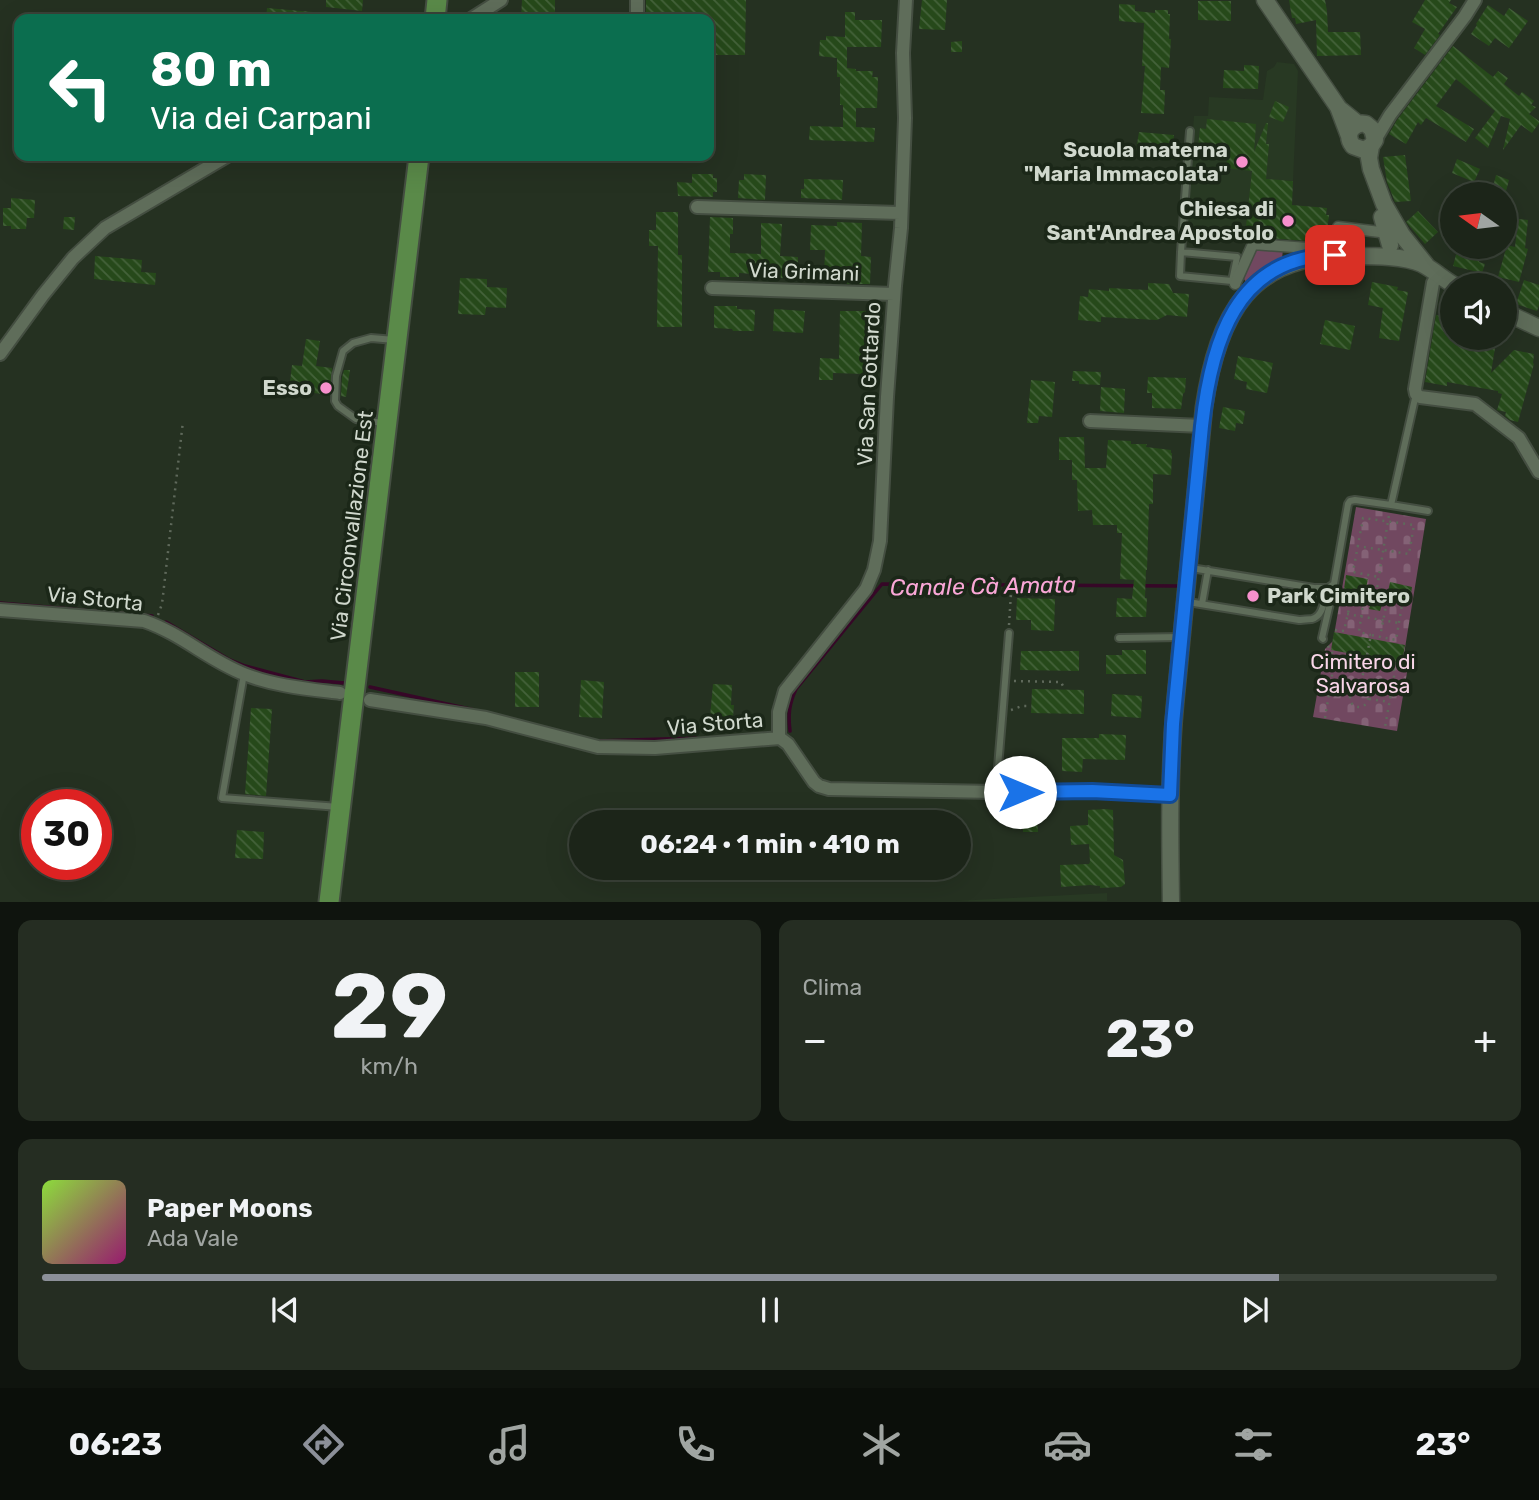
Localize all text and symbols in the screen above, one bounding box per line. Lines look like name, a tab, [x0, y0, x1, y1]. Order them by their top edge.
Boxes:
text: 80 m	[150, 40, 272, 98]
icon: left	[35, 42, 126, 133]
text: Via dei Carpani	[150, 99, 372, 137]
place label: Scuola materna "Maria Immacolata"	[1024, 137, 1228, 186]
marker: Scuola materna "Maria Immacolata"	[1234, 154, 1250, 170]
north arrow	[1440, 182, 1517, 259]
map controls	[1440, 182, 1517, 350]
place label: Chiesa di Sant'Andrea Apostolo	[1047, 196, 1274, 245]
marker: Chiesa di Sant'Andrea Apostolo	[1280, 213, 1296, 229]
pin	[1305, 225, 1365, 285]
icon: arrive	[1316, 236, 1354, 274]
street label: Via Grimani	[748, 257, 860, 286]
button: sound	[1440, 273, 1517, 350]
street label: Via San Gottardo	[852, 301, 885, 467]
place label: Esso	[263, 375, 312, 400]
marker: Esso	[318, 380, 334, 396]
street label: Via Circonvallazione Est	[325, 409, 378, 643]
water label: Canale Cà Amata	[890, 570, 1076, 602]
street label: Via Storta	[46, 581, 144, 616]
place label: Park Cimitero	[1267, 583, 1410, 608]
marker: Park Cimitero	[1245, 588, 1261, 604]
park label: Cimitero di Salvarosa	[1310, 649, 1416, 698]
street label: Via Storta	[666, 707, 764, 740]
position arrow	[983, 755, 1057, 829]
speed limit sign: 30	[21, 789, 112, 880]
text: 06:24 · 1 min · 410 m	[640, 829, 900, 860]
text: 29	[331, 952, 448, 1060]
text: Clima	[803, 973, 862, 1001]
text: 23°	[1106, 1008, 1195, 1070]
text: −	[803, 1017, 827, 1063]
text: +	[1473, 1017, 1497, 1063]
text: km/h	[361, 1052, 418, 1080]
text: Paper Moons	[147, 1193, 313, 1224]
text: Ada Vale	[147, 1224, 239, 1252]
icon: previous	[266, 1291, 304, 1329]
icon: pause	[751, 1291, 789, 1329]
icon: next	[1236, 1291, 1274, 1329]
icon: directions	[299, 1420, 348, 1469]
icon: music	[485, 1420, 534, 1469]
icon: phone	[671, 1420, 720, 1469]
icon: climate	[857, 1420, 906, 1469]
icon: car	[1043, 1420, 1092, 1469]
icon: filters	[1229, 1420, 1278, 1469]
text: 06:23	[69, 1425, 162, 1463]
text: 23°	[1415, 1425, 1470, 1463]

